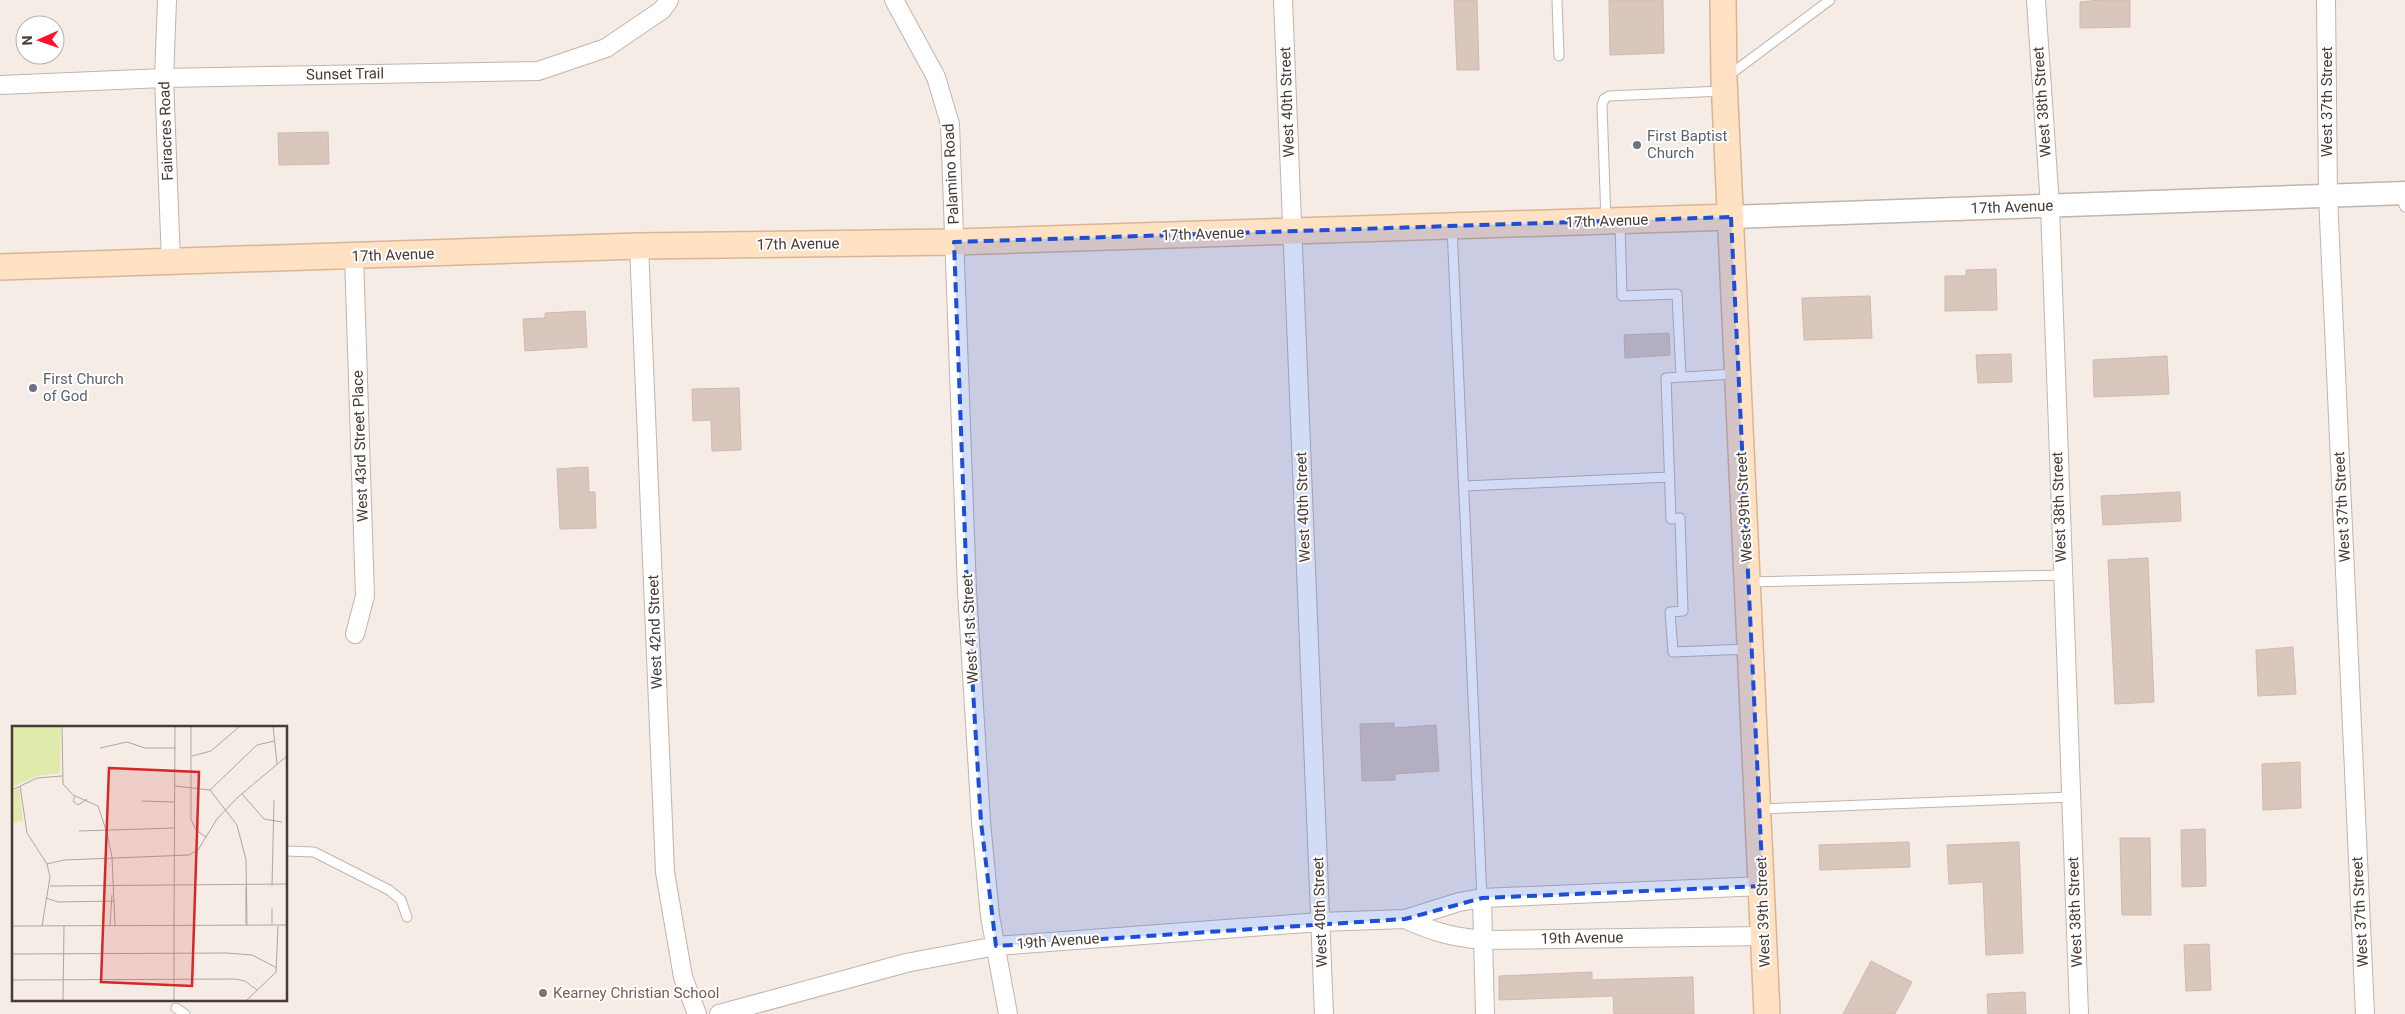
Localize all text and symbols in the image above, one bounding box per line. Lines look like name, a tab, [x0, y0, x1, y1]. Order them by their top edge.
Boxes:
north arrow	[15, 15, 65, 65]
text: N	[19, 35, 35, 46]
street label: West 40th Street	[1276, 46, 1298, 158]
street label: West 38th Street	[2029, 46, 2055, 158]
street label: West 37th Street	[2318, 47, 2336, 157]
street label: Sunset Trail	[306, 64, 384, 84]
street label: Fairacres Road	[155, 81, 177, 181]
street label: Palamino Road	[939, 123, 963, 225]
place label: First Baptist Church	[1647, 127, 1728, 162]
marker: First Baptist Church	[1631, 139, 1643, 151]
street label: 17th Avenue	[1970, 197, 2054, 217]
street label: 17th Avenue	[1565, 211, 1649, 231]
street label: 17th Avenue	[1161, 224, 1245, 244]
street label: 17th Avenue	[756, 234, 840, 254]
street label: 17th Avenue	[351, 245, 435, 265]
place label: First Church of God	[43, 370, 124, 405]
street label: West 43rd Street Place	[348, 370, 372, 522]
marker: First Church of God	[27, 382, 39, 394]
street label: West 40th Street	[1292, 451, 1314, 563]
street label: West 39th Street	[1732, 451, 1756, 563]
street label: West 38th Street	[2048, 451, 2070, 563]
street label: West 37th Street	[2330, 451, 2354, 563]
street label: West 41st Street	[958, 573, 982, 685]
street label: West 42nd Street	[644, 574, 666, 689]
inset map	[12, 726, 288, 1002]
street label: West 40th Street	[1309, 856, 1331, 968]
street label: West 39th Street	[1752, 856, 1774, 968]
street label: West 38th Street	[2064, 856, 2086, 968]
street label: West 37th Street	[2348, 856, 2372, 968]
street label: 19th Avenue	[1540, 928, 1624, 948]
street label: 19th Avenue	[1016, 929, 1100, 953]
place label: Kearney Christian School	[553, 984, 719, 1002]
marker: Kearney Christian School	[537, 987, 549, 999]

